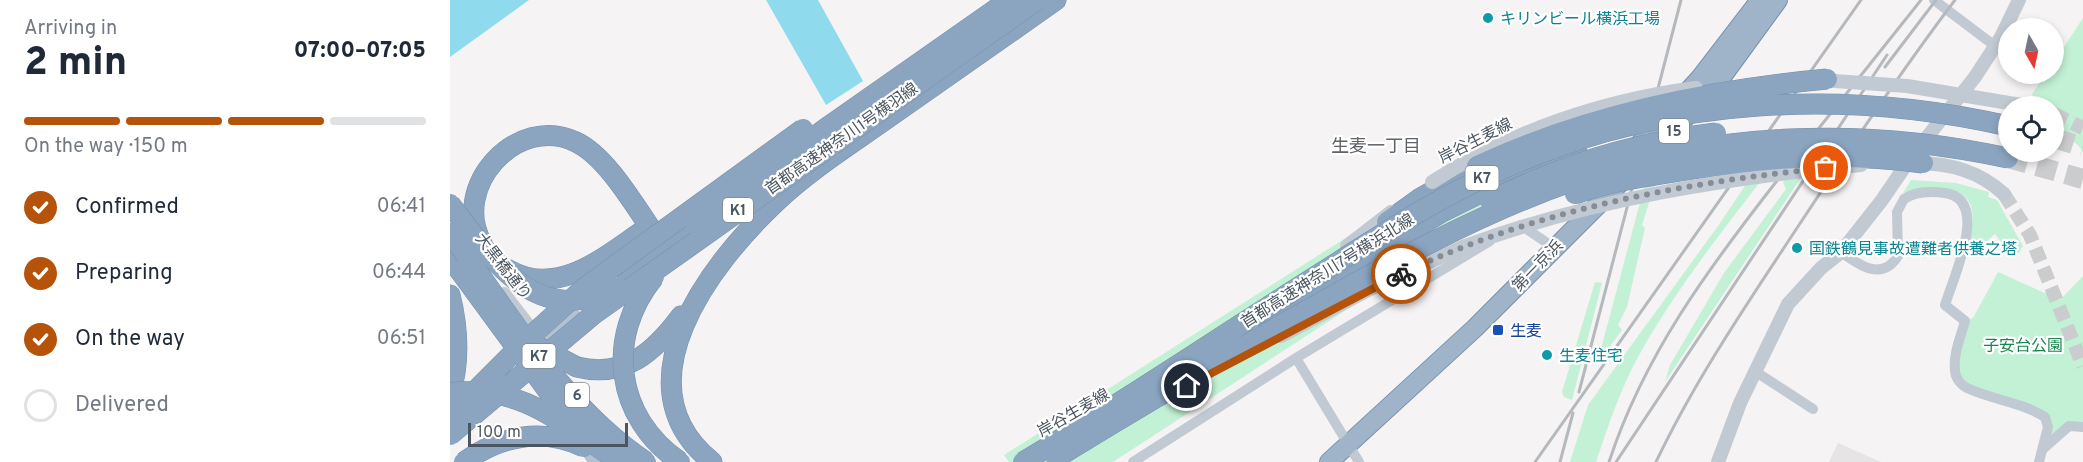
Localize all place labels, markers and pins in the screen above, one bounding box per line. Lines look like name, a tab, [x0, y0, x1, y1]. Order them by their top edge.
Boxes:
place label: キリンビール横浜工場	[1500, 10, 1660, 30]
marker: キリンビール横浜工場	[1481, 11, 1495, 25]
pin	[1800, 142, 1851, 193]
place label: 国鉄鶴見事故遭難者供養之塔	[1809, 240, 2017, 260]
marker: 国鉄鶴見事故遭難者供養之塔	[1790, 241, 1804, 255]
place label: 生麦	[1510, 322, 1542, 342]
marker: 生麦	[1491, 323, 1505, 337]
place label: 生麦住宅	[1559, 347, 1623, 367]
marker: 生麦住宅	[1540, 348, 1554, 362]
pin	[1161, 360, 1212, 411]

